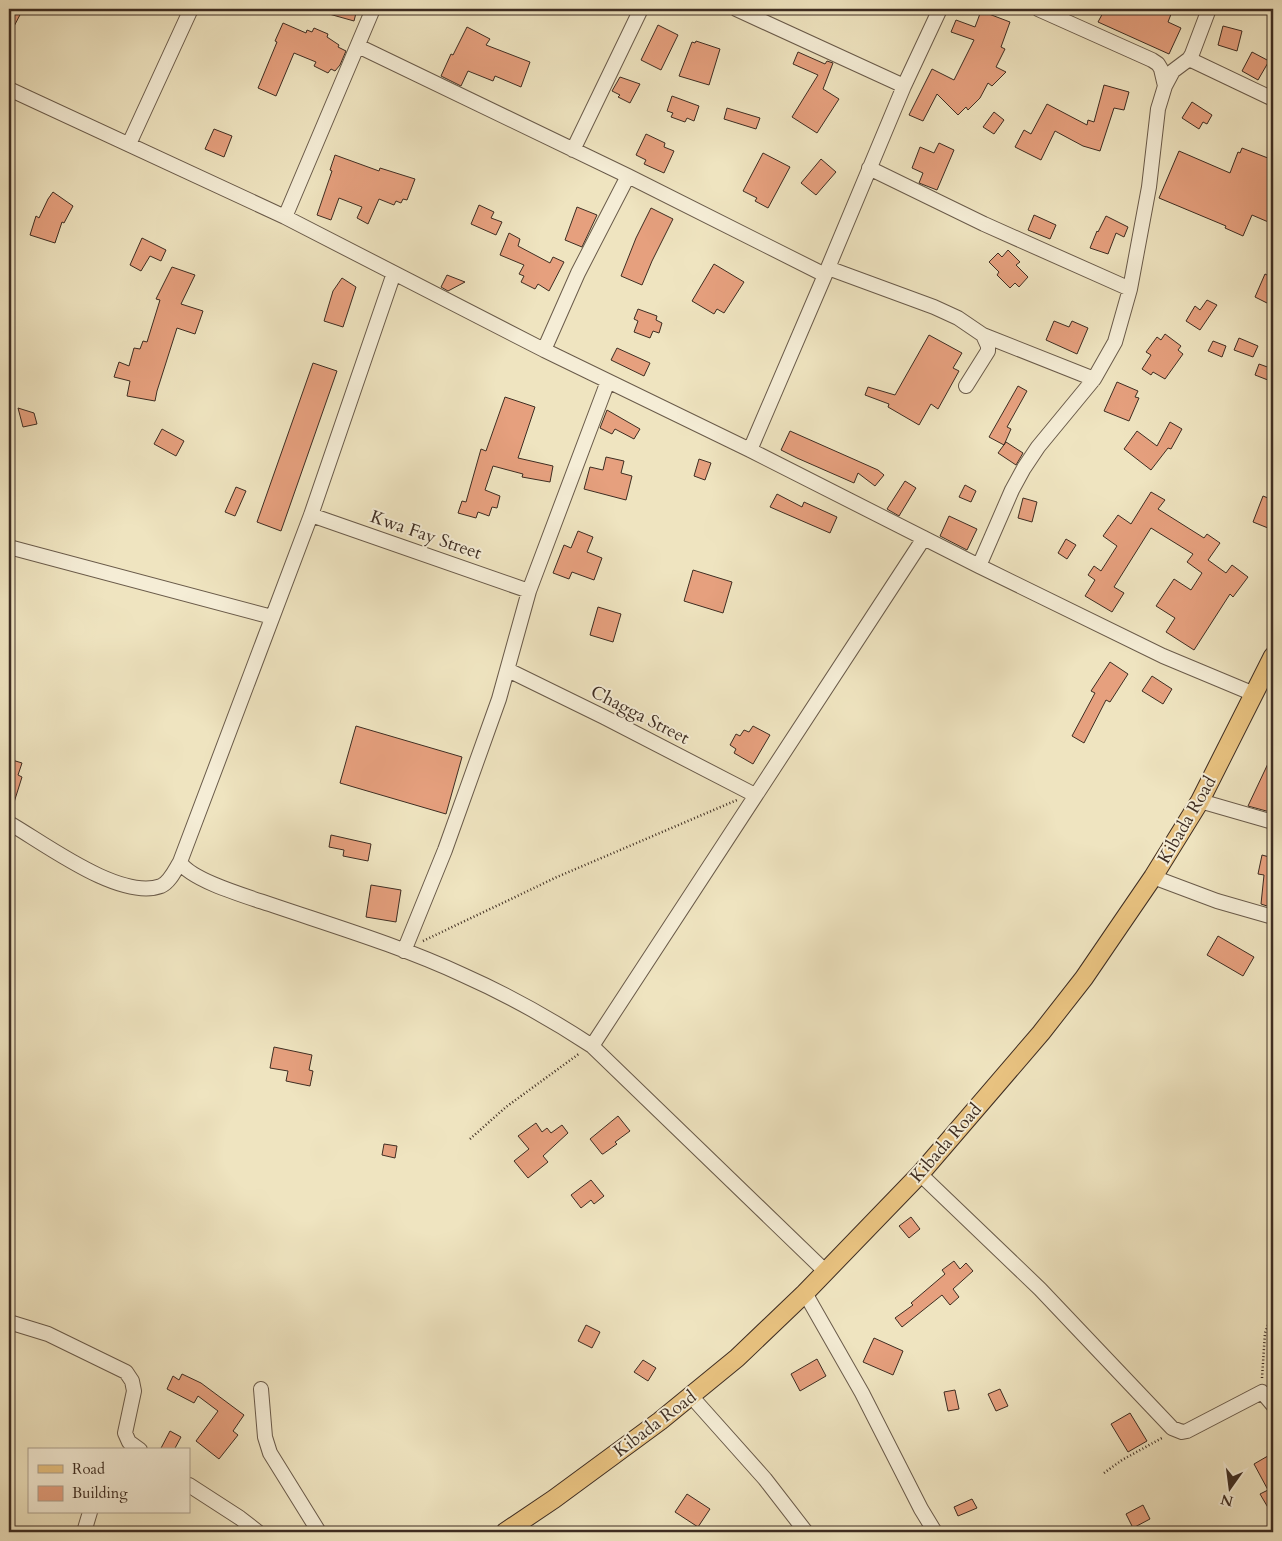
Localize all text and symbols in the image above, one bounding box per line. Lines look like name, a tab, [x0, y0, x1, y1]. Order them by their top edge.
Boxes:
street label: Kwa Fay Street	[367, 504, 485, 566]
street label: Chagga Street	[586, 679, 694, 751]
street label: Kibada Road	[1152, 771, 1222, 869]
street label: Kibada Road	[905, 1098, 988, 1188]
street label: Kibada Road	[608, 1384, 702, 1463]
legend	[28, 1448, 190, 1514]
text: Road	[72, 1459, 105, 1479]
north arrow	[1204, 1464, 1254, 1514]
text: Building	[72, 1483, 128, 1503]
text: N	[1219, 1489, 1235, 1511]

